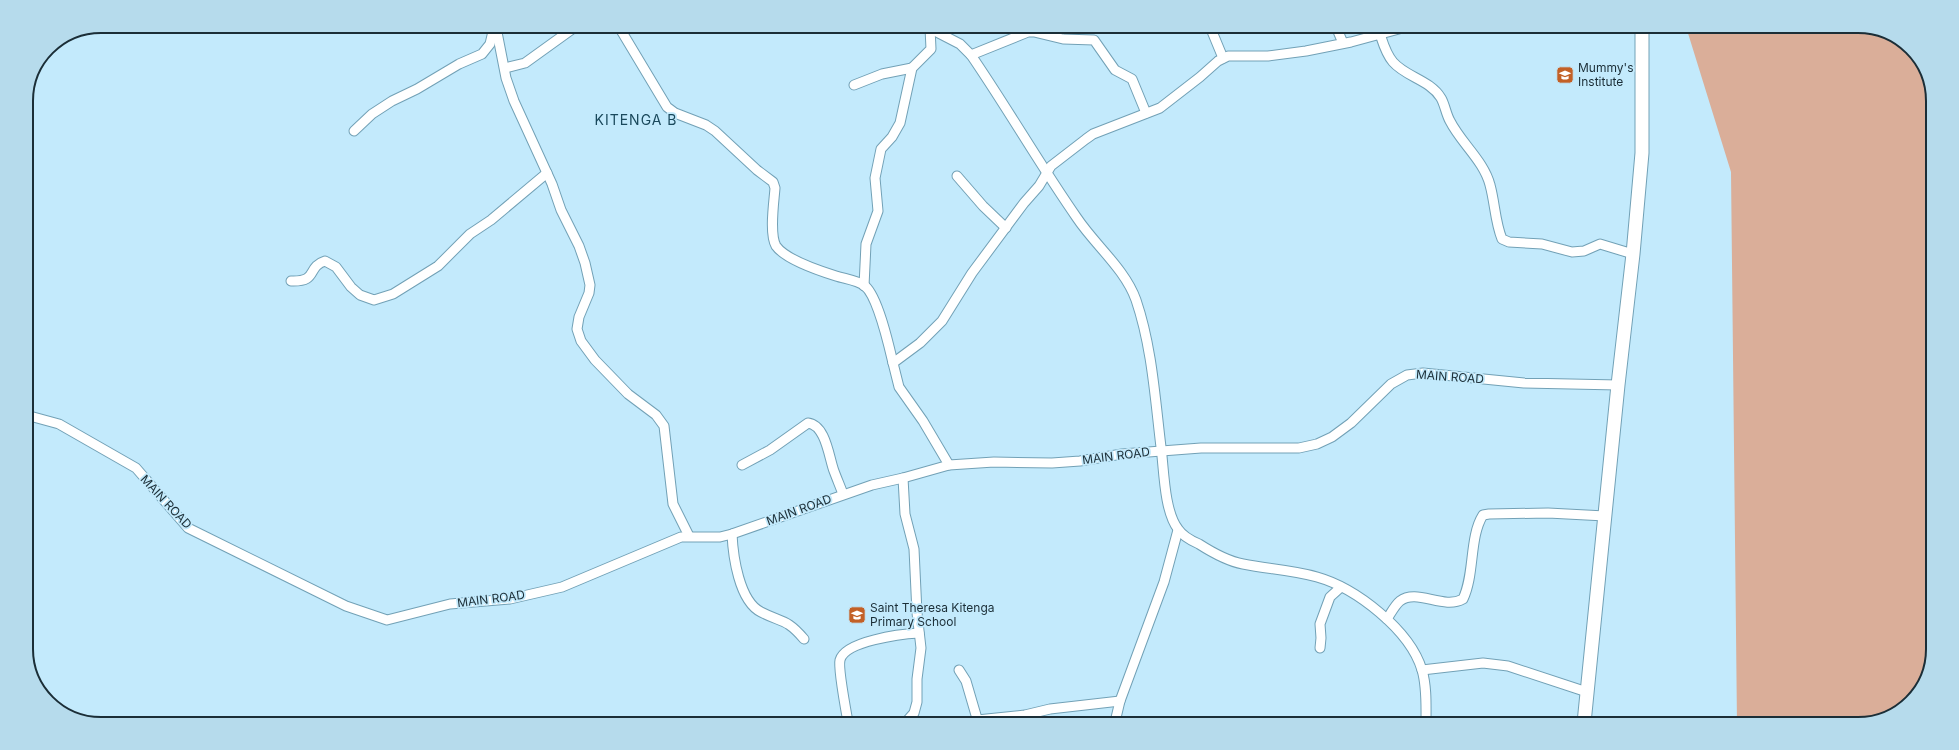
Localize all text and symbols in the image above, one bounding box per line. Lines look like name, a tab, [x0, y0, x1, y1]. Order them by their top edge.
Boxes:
place label: Mummy's Institute	[1578, 60, 1633, 89]
school or university icon: Mummy's Institute	[1555, 65, 1575, 85]
district label: KITENGA B	[594, 111, 678, 128]
street label: MAIN ROAD	[1416, 367, 1485, 386]
street label: MAIN ROAD	[1081, 444, 1151, 467]
street label: MAIN ROAD	[138, 472, 195, 532]
street label: MAIN ROAD	[764, 491, 833, 528]
street label: MAIN ROAD	[456, 587, 526, 610]
place label: Saint Theresa Kitenga Primary School	[870, 600, 994, 629]
school or university icon: Saint Theresa Kitenga Primary School	[847, 605, 867, 625]

